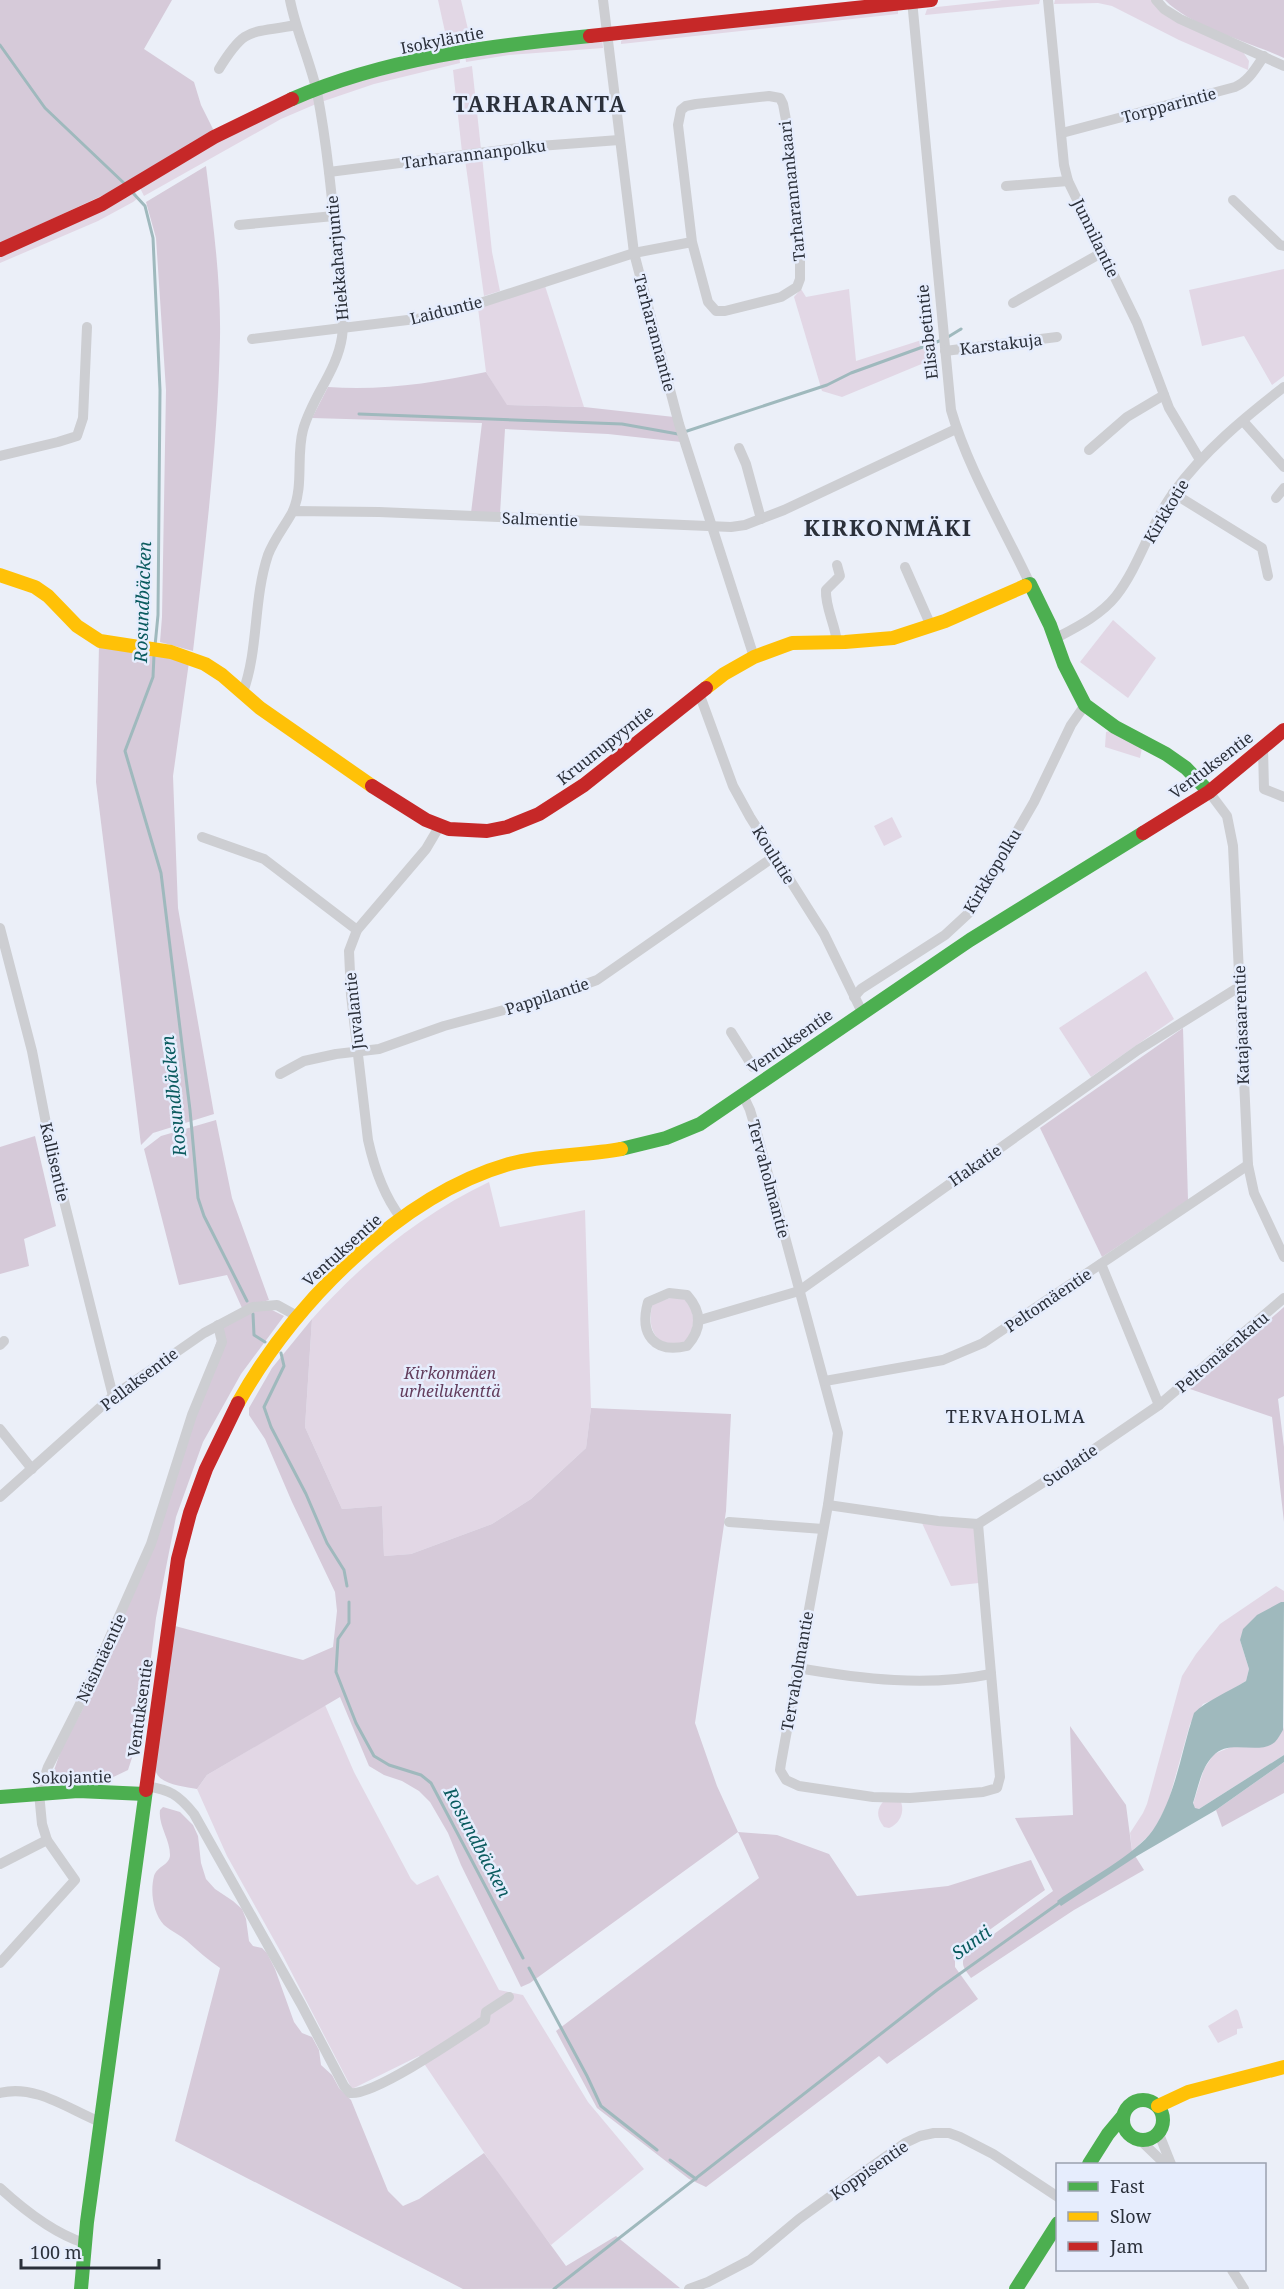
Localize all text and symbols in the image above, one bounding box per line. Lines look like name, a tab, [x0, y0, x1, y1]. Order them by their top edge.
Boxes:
street label: Isokyläntie	[399, 21, 485, 59]
street label: Torpparintie	[1119, 82, 1219, 128]
district label: TARHARANTA	[453, 88, 627, 118]
street label: Tarharannankaari	[774, 120, 810, 262]
street label: Tarharannanpolku	[401, 134, 547, 174]
street label: Junnilantie	[1067, 194, 1125, 281]
street label: Hiekkaharjuntie	[321, 195, 353, 321]
street label: Tarharannantie	[629, 272, 681, 394]
street label: Elisabetintie	[911, 284, 943, 380]
street label: Laiduntie	[408, 290, 484, 330]
street label: Karstakuja	[958, 328, 1044, 360]
street label: Kirkkotie	[1138, 475, 1194, 547]
street label: Salmentie	[502, 507, 578, 531]
district label: KIRKONMÄKI	[804, 512, 972, 542]
water label: Rosundbäcken	[128, 541, 156, 664]
street label: Kruunupyyntie	[552, 700, 658, 790]
street label: Ventuksentie	[1165, 726, 1257, 804]
street label: Koulutie	[748, 822, 800, 888]
street label: Kirkkopolku	[958, 825, 1026, 917]
street label: Katajasaarentie	[1228, 965, 1254, 1085]
street label: Juvalantie	[339, 971, 369, 1052]
street label: Pappilantie	[502, 972, 592, 1020]
street label: Ventuksentie	[743, 1004, 837, 1078]
water label: Rosundbäcken	[155, 1034, 191, 1159]
street label: Tervaholmantie	[743, 1117, 795, 1241]
street label: Kallisentie	[35, 1120, 75, 1204]
street label: Hakatie	[944, 1139, 1006, 1191]
street label: Ventuksentie	[298, 1209, 386, 1291]
street label: Peltomäentie	[1000, 1263, 1096, 1337]
street label: Peltomäenkatu	[1171, 1307, 1273, 1397]
street label: Pellaksentie	[96, 1343, 182, 1415]
park label: Kirkonmäen urheilukenttä	[399, 1362, 501, 1402]
district label: TERVAHOLMA	[946, 1404, 1086, 1428]
street label: Suolatie	[1038, 1439, 1102, 1491]
street label: Tervaholmantie	[776, 1609, 818, 1733]
street label: Näsimäentie	[71, 1610, 131, 1706]
street label: Ventuksentie	[122, 1657, 158, 1759]
street label: Sokojantie	[32, 1765, 112, 1789]
water label: Rosundbäcken	[438, 1782, 517, 1901]
water label: Sunti	[946, 1919, 996, 1964]
street label: Koppisentie	[826, 2135, 912, 2205]
legend	[1056, 2163, 1266, 2271]
text: Fast	[1110, 2174, 1145, 2198]
text: Slow	[1110, 2204, 1152, 2228]
scale bar	[21, 2232, 159, 2270]
text: Jam	[1109, 2234, 1144, 2258]
text: 100 m	[30, 2240, 82, 2264]

